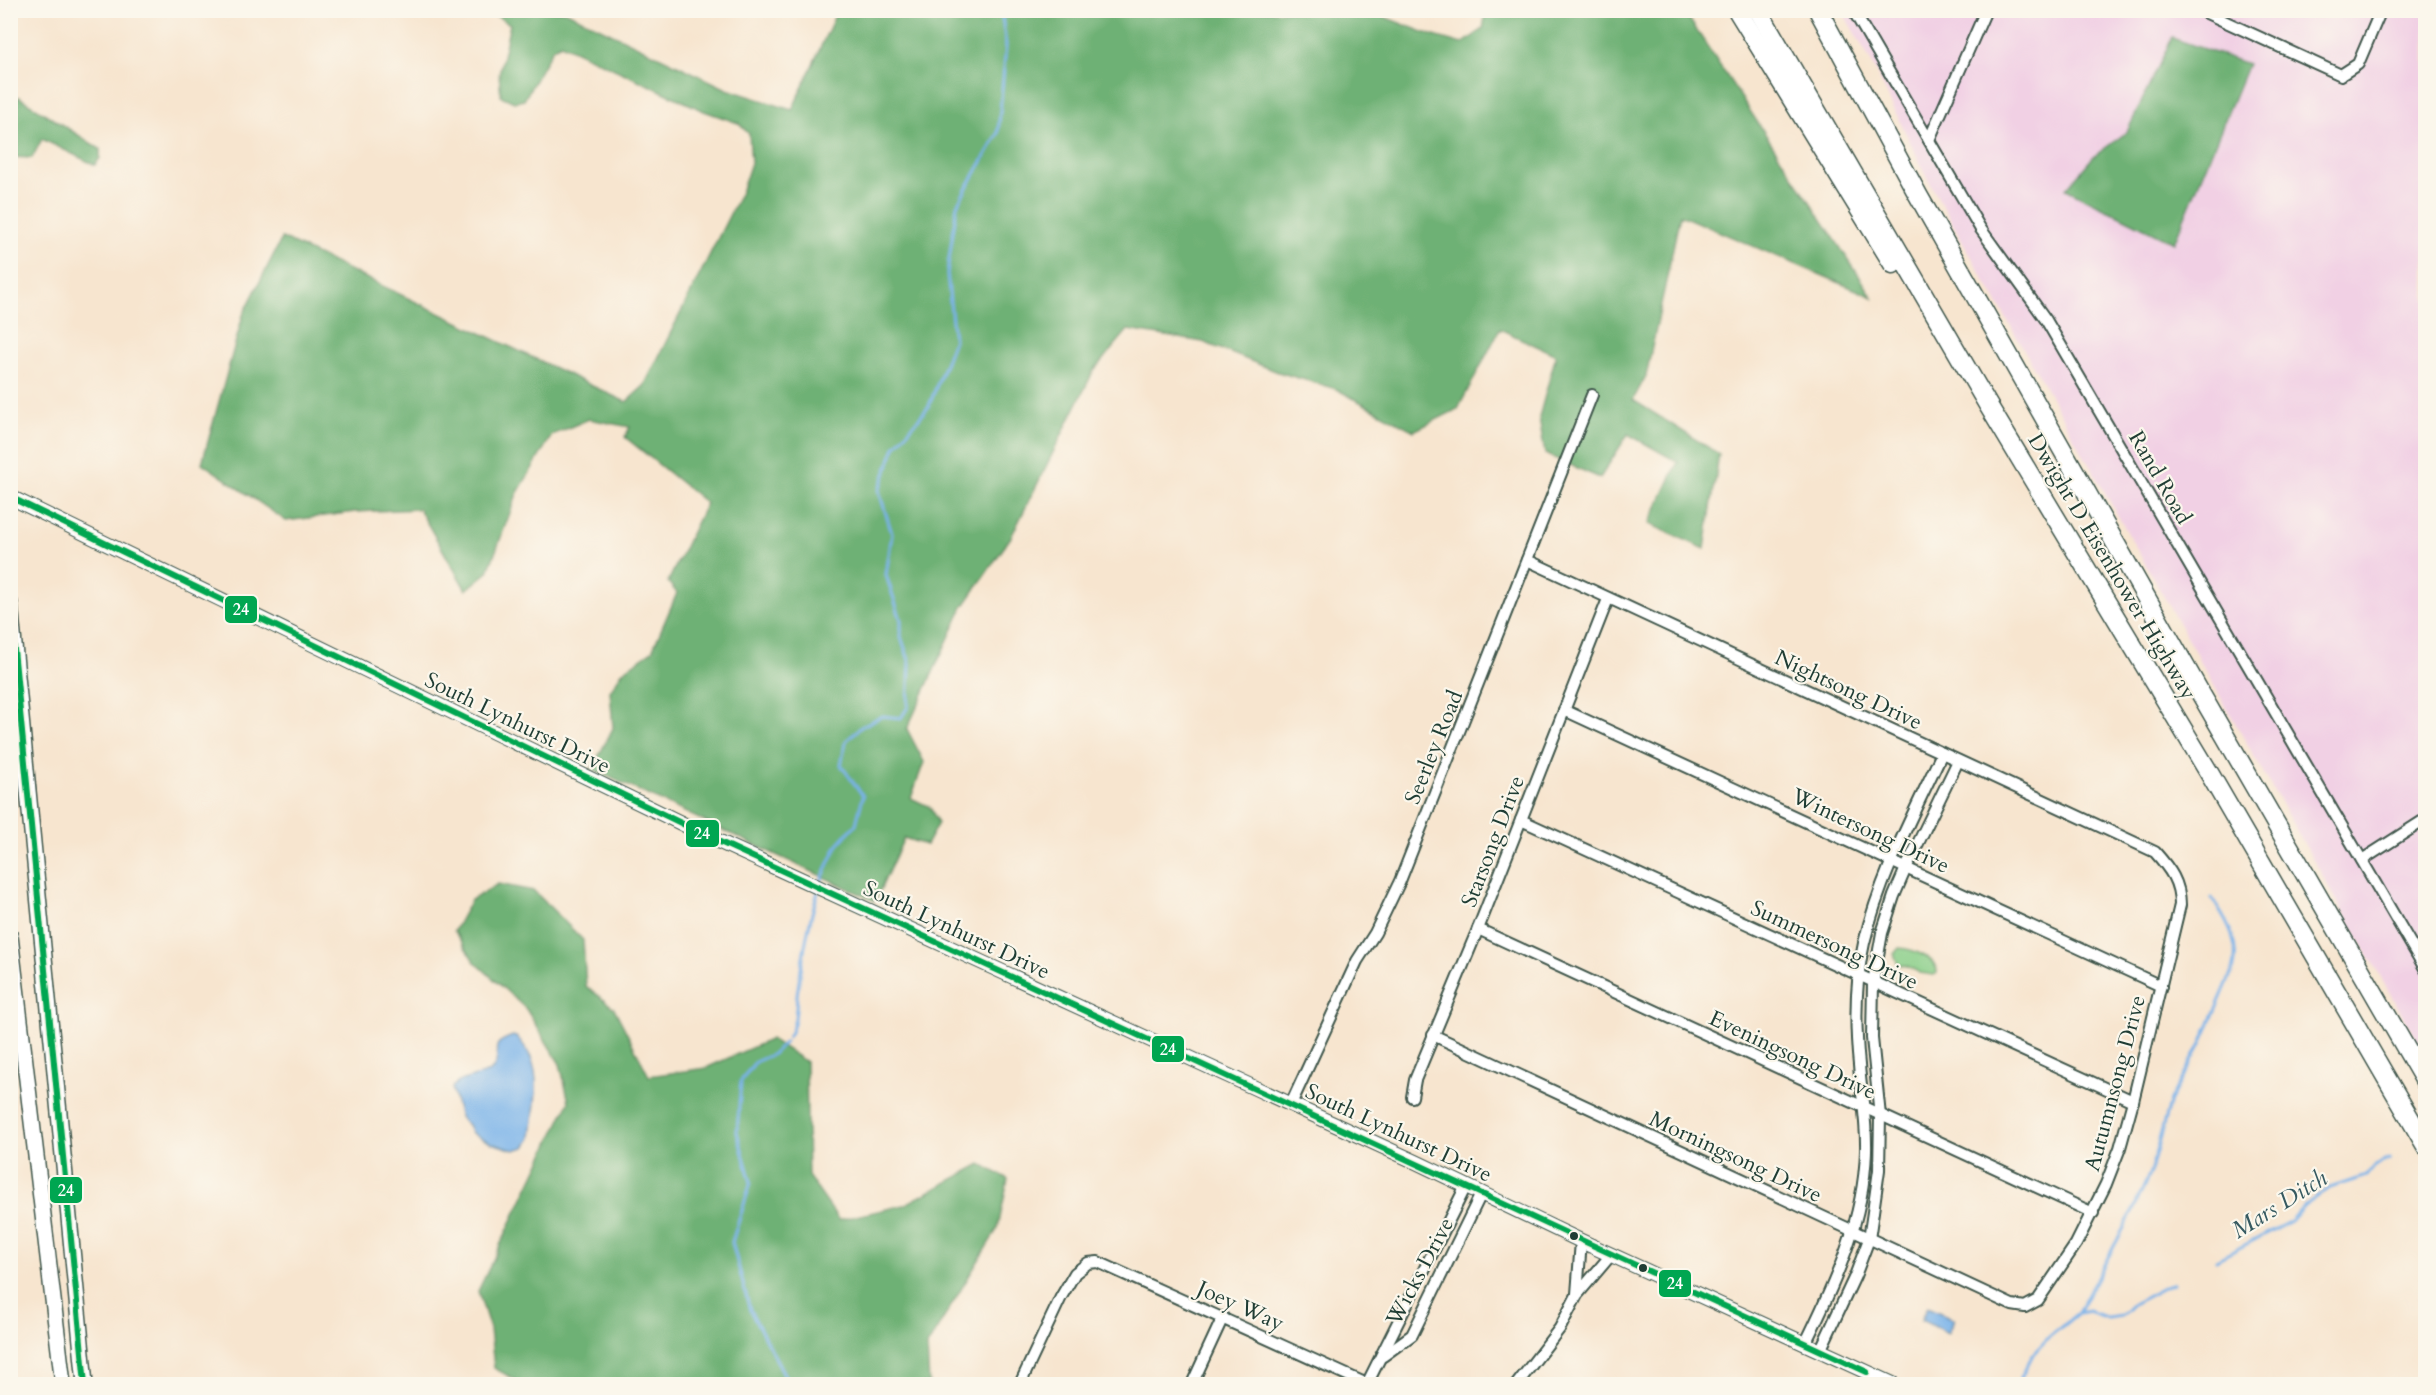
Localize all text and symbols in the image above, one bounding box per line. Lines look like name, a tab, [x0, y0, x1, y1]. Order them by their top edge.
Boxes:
street label: Rand Road	[2121, 425, 2199, 530]
street label: Dwight D Eisenhower Highway	[2021, 428, 2204, 706]
line badge: 24	[224, 595, 258, 624]
text: 24	[233, 599, 249, 621]
street label: Nightsong Drive	[1770, 643, 1927, 737]
street label: South Lynhurst Drive	[420, 665, 615, 781]
street label: Seerley Road	[1397, 686, 1471, 809]
street label: Starsong Drive	[1454, 771, 1532, 911]
street label: Wintersong Drive	[1786, 781, 1954, 881]
line badge: 24	[685, 819, 720, 848]
text: 24	[694, 823, 710, 845]
street label: South Lynhurst Drive	[858, 873, 1055, 986]
street label: Summersong Drive	[1746, 893, 1923, 997]
street label: Autumnsong Drive	[2077, 992, 2153, 1175]
street label: Eveningsong Drive	[1704, 1003, 1881, 1107]
line badge: 24	[1151, 1035, 1185, 1063]
text: 24	[1160, 1039, 1176, 1061]
street label: South Lynhurst Drive	[1300, 1076, 1497, 1189]
street label: Morningsong Drive	[1644, 1104, 1827, 1210]
water label: Mars Ditch	[2225, 1162, 2334, 1247]
line badge: 24	[49, 1176, 83, 1204]
text: 24	[58, 1180, 74, 1202]
street label: Wicks Drive	[1378, 1212, 1461, 1332]
unlabelled marker	[1568, 1230, 1580, 1242]
unlabelled marker	[1637, 1262, 1649, 1274]
line badge: 24	[1658, 1269, 1692, 1298]
street label: Joey Way	[1190, 1272, 1289, 1339]
text: 24	[1667, 1273, 1683, 1295]

